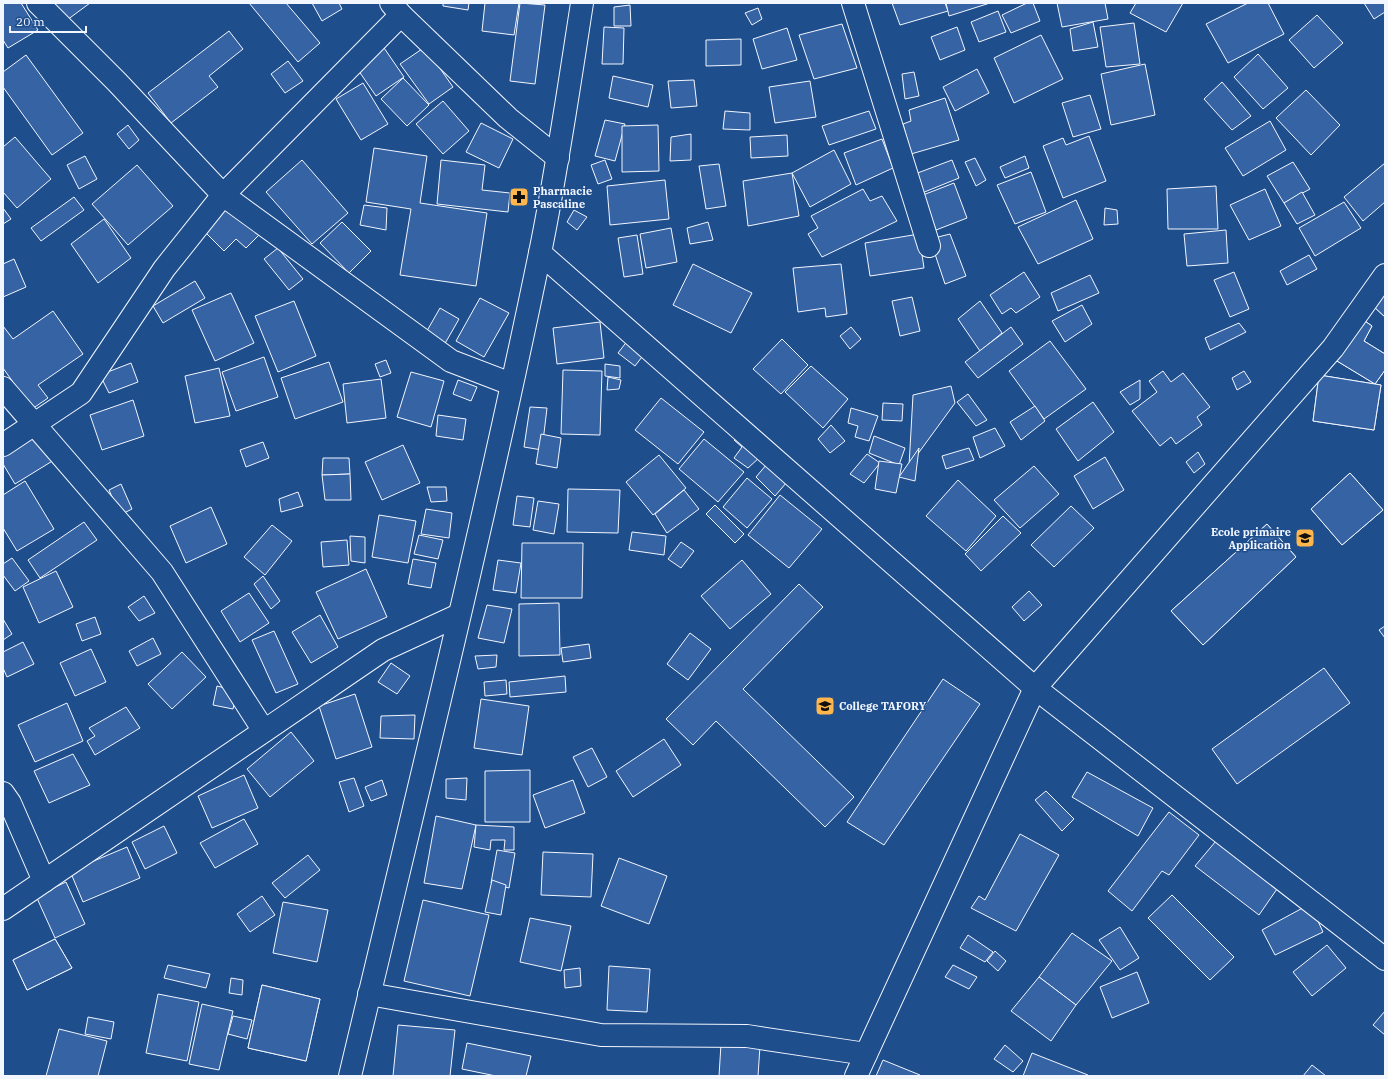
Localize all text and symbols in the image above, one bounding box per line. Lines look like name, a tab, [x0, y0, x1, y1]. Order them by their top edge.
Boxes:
scale bar	[10, 8, 86, 34]
text: 20 m	[16, 14, 45, 29]
place label: Pharmacie Pascaline	[533, 184, 592, 211]
pharmacy icon: Pharmacie Pascaline	[508, 186, 530, 208]
place label: Ecole primaire Application	[1211, 525, 1291, 552]
school or university icon: Ecole primaire Application	[1294, 527, 1316, 549]
school or university icon: College TAFORY	[814, 695, 836, 717]
place label: College TAFORY	[839, 699, 927, 713]

